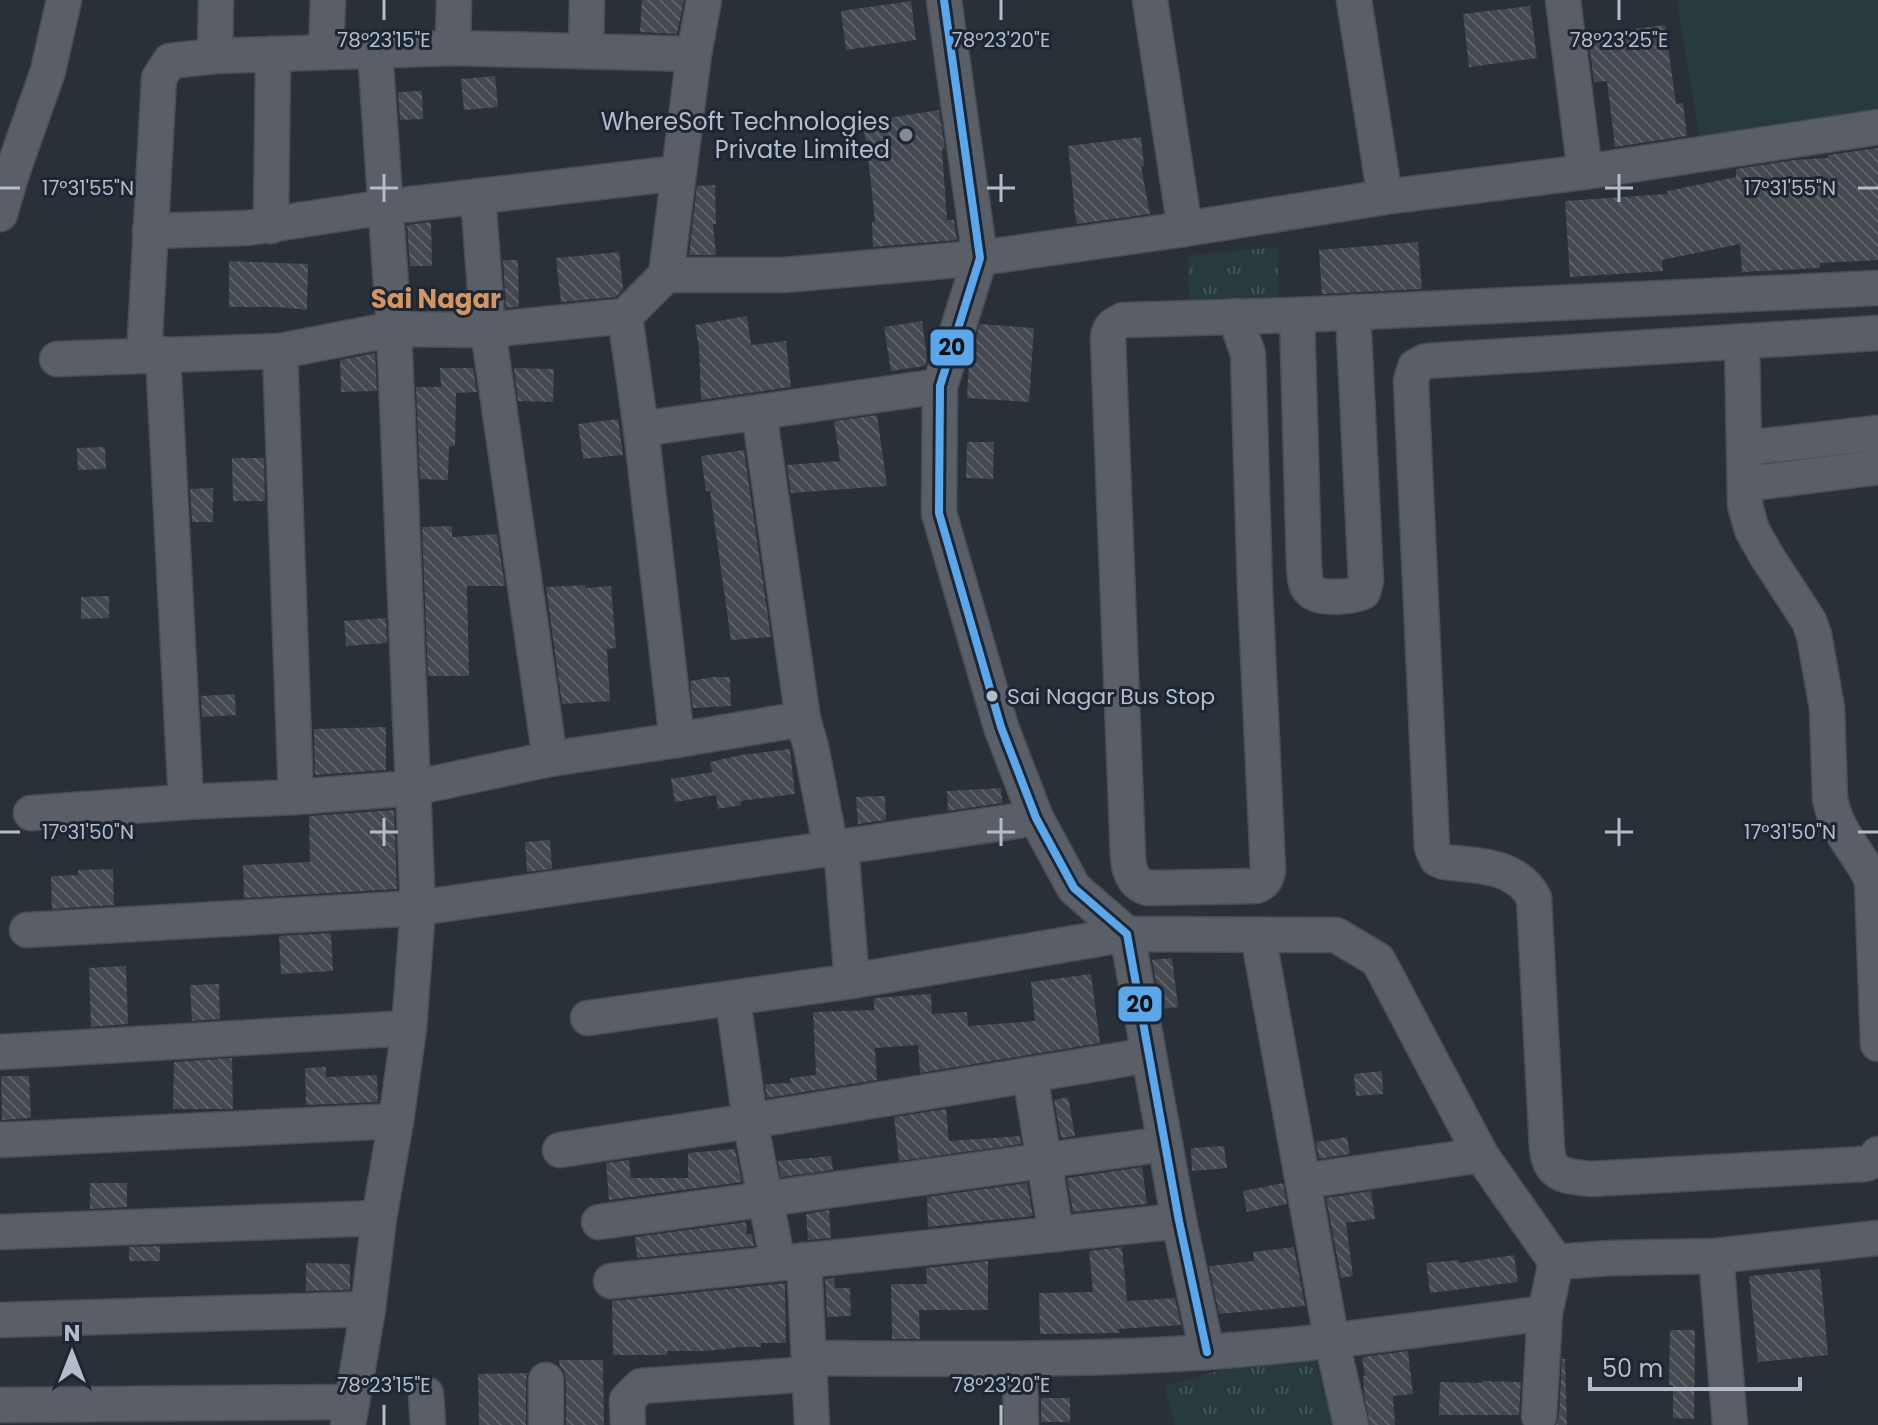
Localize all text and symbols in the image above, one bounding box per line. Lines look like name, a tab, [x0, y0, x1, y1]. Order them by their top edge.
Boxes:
text: 78°23'15"E	[337, 26, 431, 54]
text: 78°23'20"E	[952, 26, 1050, 54]
text: 78°23'25"E	[1570, 26, 1668, 54]
place label: WhereSoft Technologies Private Limited	[601, 105, 890, 166]
marker: WhereSoft Technologies Private Limited	[897, 126, 915, 144]
text: 17°31'55"N	[42, 174, 134, 202]
text: 17°31'55"N	[1744, 174, 1836, 202]
district label: Sai Nagar	[371, 281, 501, 317]
line badge: 20	[929, 328, 975, 367]
text: 20	[939, 332, 965, 363]
place label: Sai Nagar Bus Stop	[1007, 681, 1215, 712]
marker: Sai Nagar Bus Stop	[984, 688, 1000, 704]
text: 17°31'50"N	[42, 818, 134, 846]
text: 17°31'50"N	[1744, 818, 1836, 846]
line badge: 20	[1117, 985, 1163, 1023]
text: 20	[1127, 989, 1153, 1020]
north arrow	[32, 1313, 112, 1393]
text: N	[64, 1318, 80, 1349]
scale bar	[1590, 1341, 1800, 1391]
text: 50 m	[1602, 1352, 1663, 1385]
text: 78°23'15"E	[337, 1371, 431, 1399]
text: 78°23'20"E	[952, 1371, 1050, 1399]

